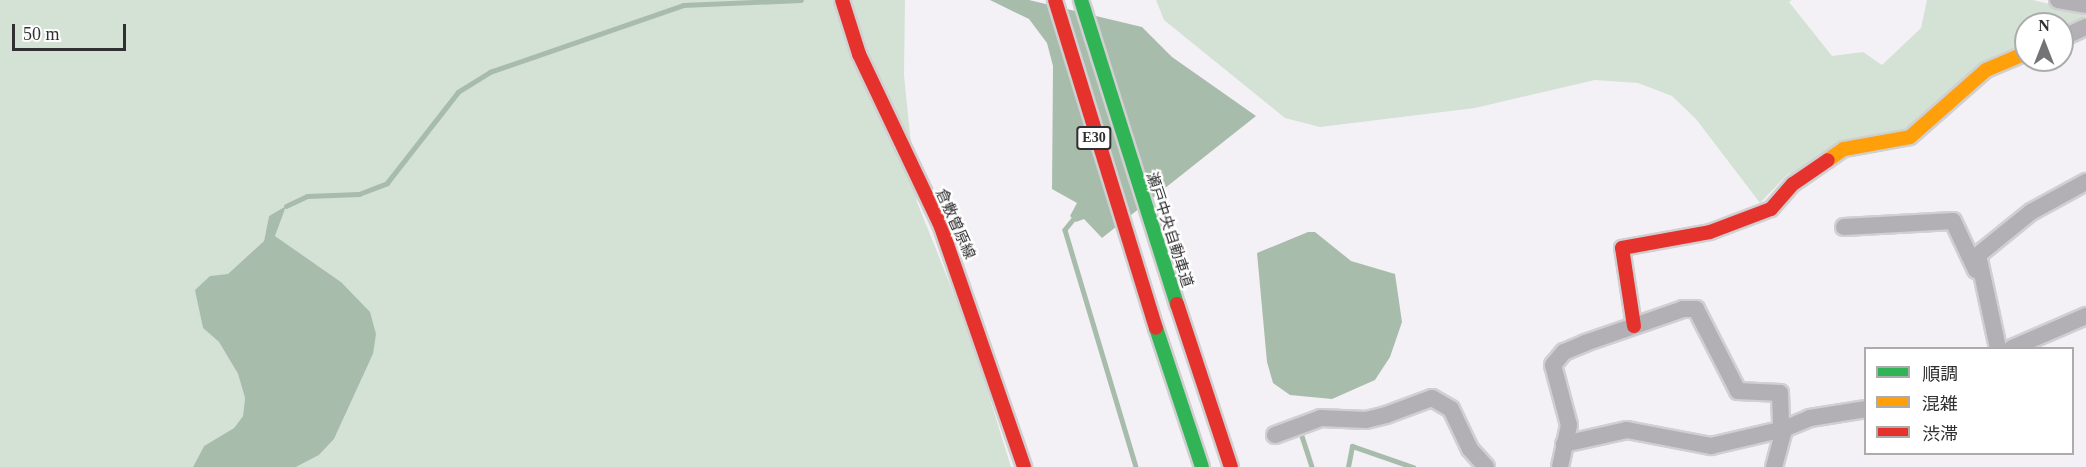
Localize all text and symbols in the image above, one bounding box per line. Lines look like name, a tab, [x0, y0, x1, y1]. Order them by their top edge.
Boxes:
scale bar	[15, 12, 129, 50]
north arrow	[2014, 12, 2074, 72]
text: N	[2038, 17, 2050, 34]
text: 50 m	[23, 24, 60, 44]
road number: E30	[1076, 127, 1112, 149]
street label: 瀬戸中央自動車道	[1142, 170, 1196, 290]
street label: 倉敷曽原線	[932, 186, 978, 262]
legend	[1864, 347, 2074, 455]
text: 順調	[1922, 364, 1958, 384]
text: 混雑	[1922, 394, 1958, 414]
text: 渋滞	[1922, 424, 1958, 444]

